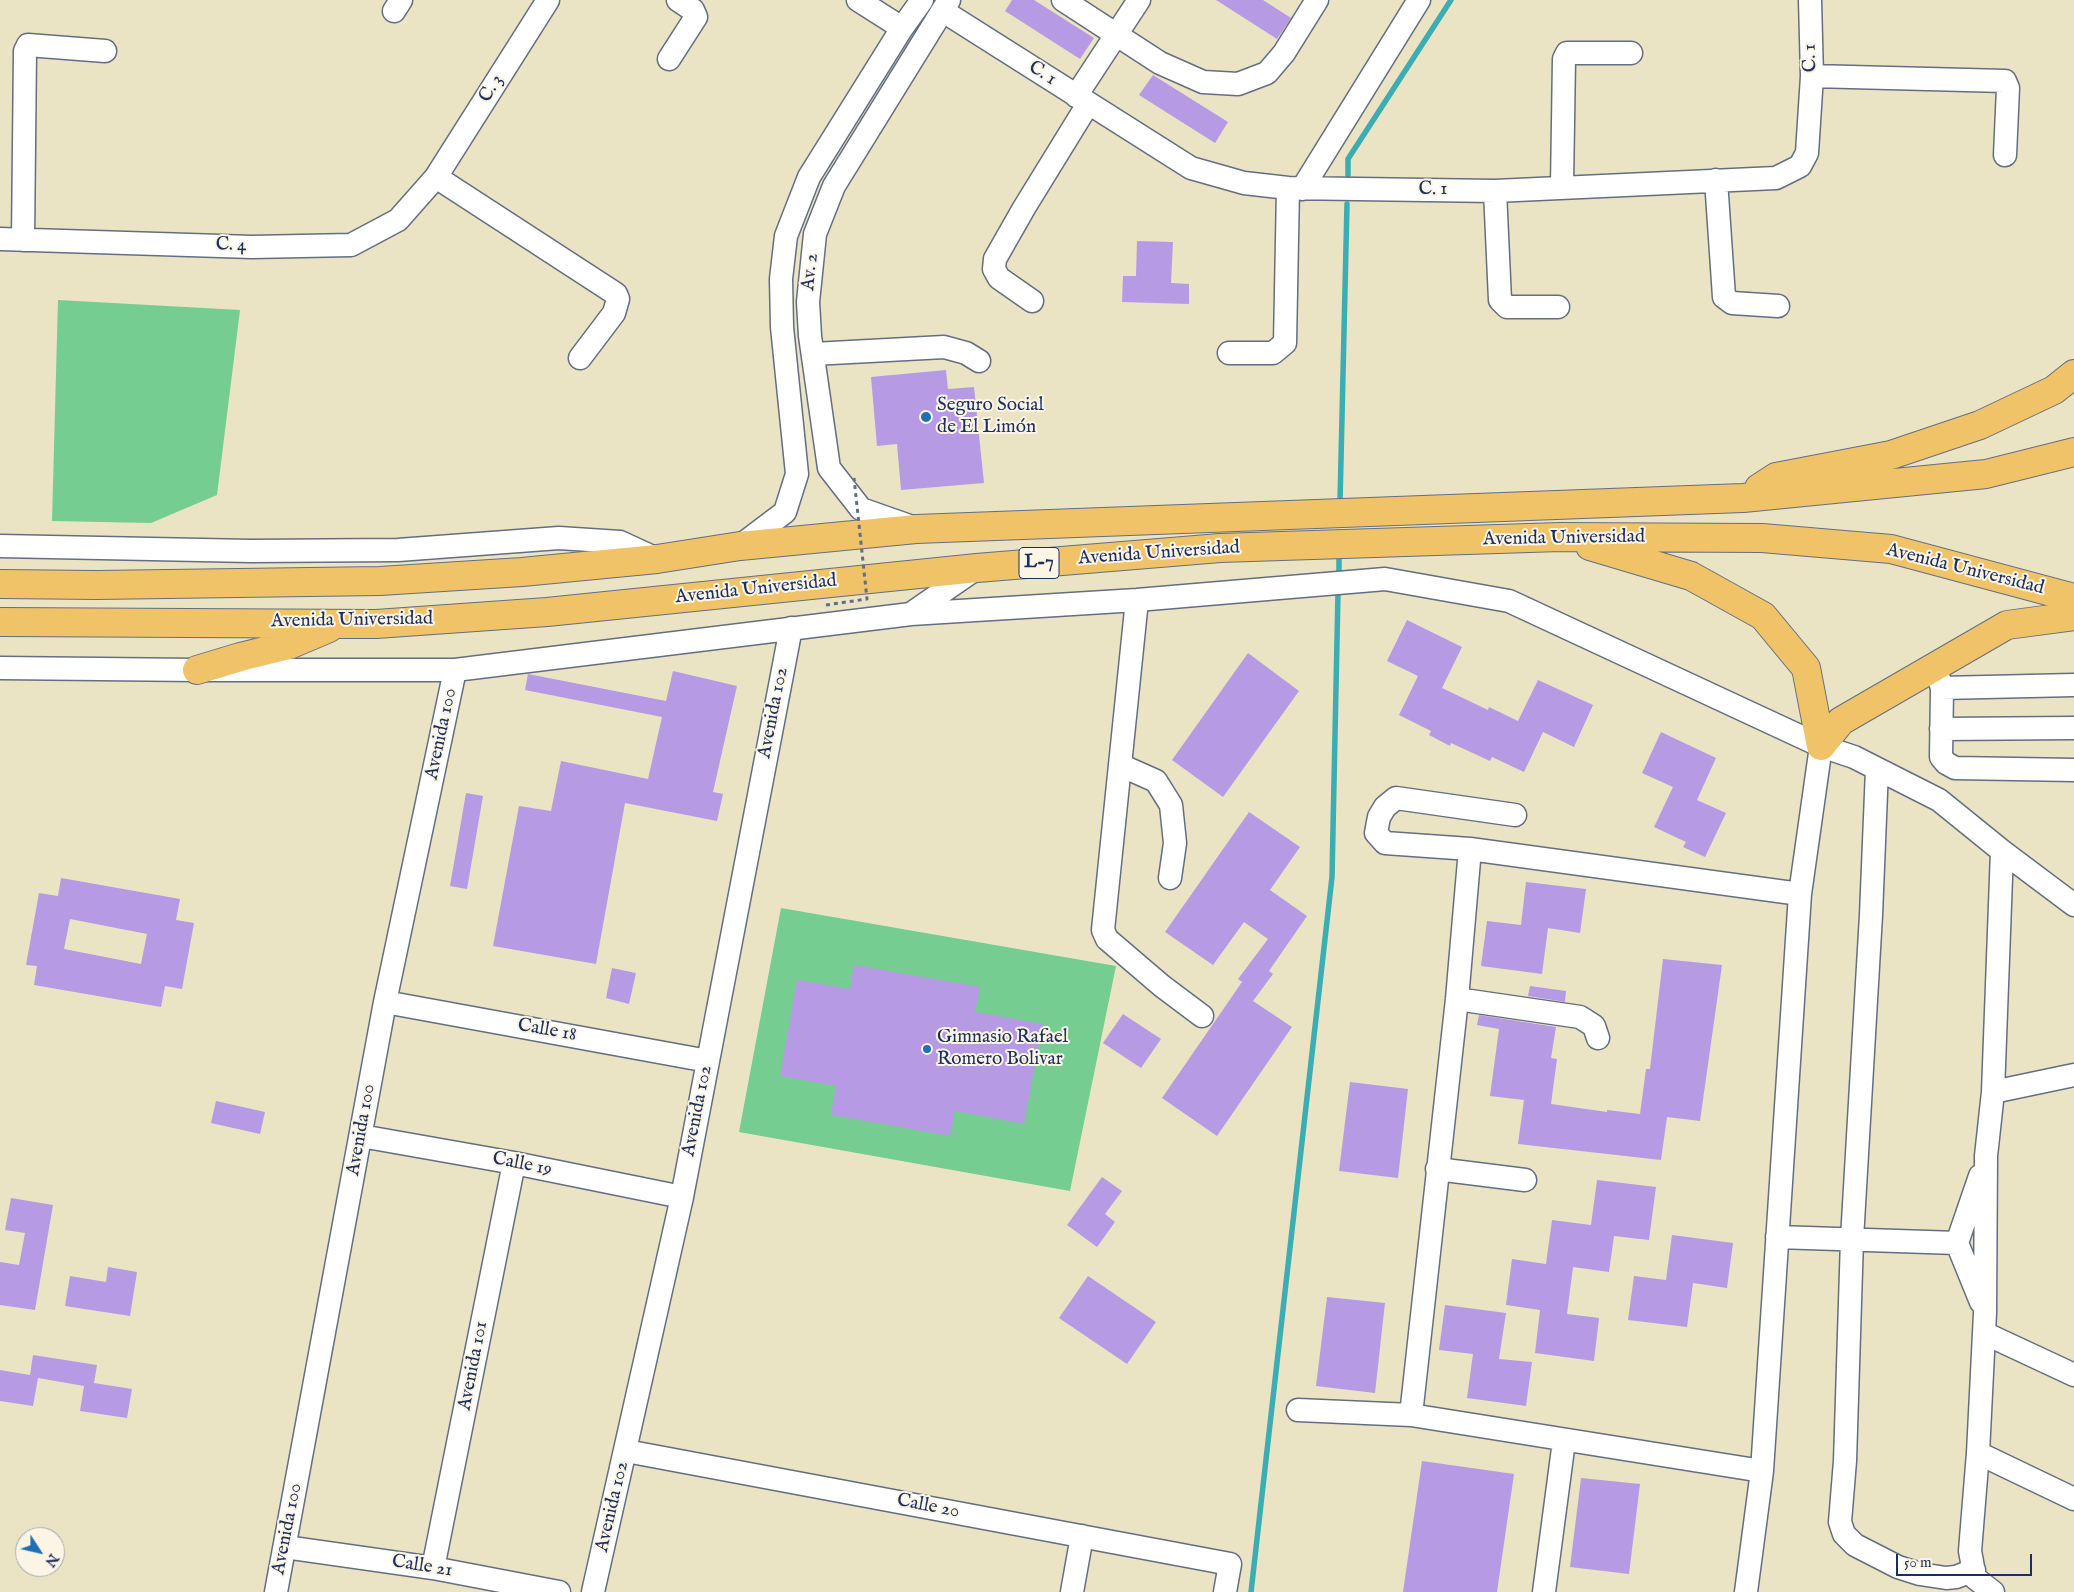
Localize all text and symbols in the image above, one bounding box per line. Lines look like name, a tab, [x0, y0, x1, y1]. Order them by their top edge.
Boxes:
street label: C. 1	[1799, 43, 1823, 73]
street label: C. 1	[1024, 57, 1060, 91]
street label: C. 3	[475, 71, 509, 107]
street label: C. 1	[1419, 179, 1447, 201]
street label: C. 4	[215, 234, 247, 258]
street label: Av. 2	[798, 252, 824, 292]
place label: Seguro Social de El Limón	[937, 395, 1044, 439]
marker: Seguro Social de El Limón	[919, 410, 933, 424]
street label: Avenida Universidad	[1483, 526, 1645, 552]
street label: Avenida Universidad	[1077, 537, 1241, 571]
street label: Avenida Universidad	[1884, 539, 2046, 601]
road number: L-7	[1019, 548, 1059, 578]
street label: Avenida Universidad	[674, 570, 838, 610]
street label: Avenida Universidad	[271, 608, 433, 634]
street label: Avenida 102	[754, 666, 794, 760]
street label: Avenida 100	[421, 686, 463, 782]
street label: Calle 18	[516, 1015, 578, 1047]
place label: Gimnasio Rafael Romero Bolivar	[937, 1027, 1068, 1071]
marker: Gimnasio Rafael Romero Bolivar	[921, 1043, 933, 1055]
street label: Avenida 102	[678, 1064, 718, 1158]
street label: Avenida 100	[343, 1082, 381, 1178]
street label: Calle 19	[490, 1148, 554, 1182]
street label: Avenida 101	[454, 1319, 494, 1413]
street label: Avenida 102	[592, 1459, 634, 1555]
street label: Avenida 100	[268, 1481, 308, 1577]
street label: Calle 20	[895, 1490, 961, 1524]
north arrow	[15, 1527, 65, 1577]
scale bar	[1899, 1544, 2035, 1576]
text: N	[41, 1550, 62, 1570]
street label: Calle 21	[390, 1551, 454, 1583]
text: 50 m	[1904, 1553, 1932, 1572]

